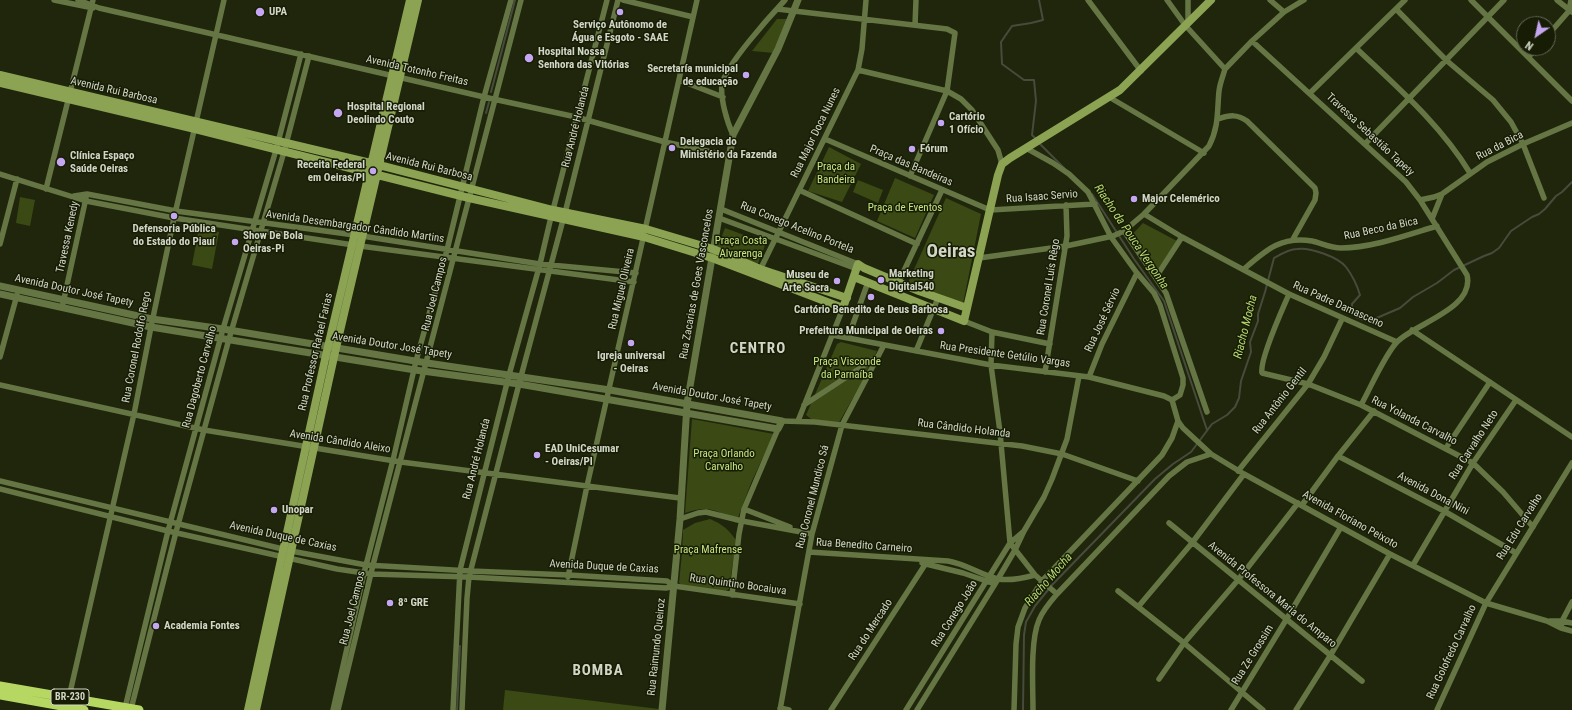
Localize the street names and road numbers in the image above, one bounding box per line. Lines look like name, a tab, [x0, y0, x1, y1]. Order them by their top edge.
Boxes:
street label: Avenida Totonho Freitas	[365, 53, 469, 89]
street label: Avenida Rui Barbosa	[69, 75, 159, 107]
street label: Rua André Holanda	[560, 85, 592, 169]
street label: Rua Major Doca Nunes	[788, 86, 844, 180]
street label: Travessa Sebastião Tapety	[1323, 91, 1417, 179]
street label: Rua da Bica	[1474, 129, 1526, 163]
street label: Praça das Bandeiras	[868, 143, 954, 189]
street label: Avenida Rui Barbosa	[384, 150, 474, 184]
street label: Rua Isaac Servio	[1006, 188, 1078, 206]
street label: Rua Conego Acelino Portela	[738, 199, 856, 257]
street label: Travessa Kenedy	[54, 200, 82, 274]
street label: Avenida Desembargador Cândido Martins	[265, 208, 445, 246]
street label: Rua Zacarias de Goes Vasconcelos	[677, 208, 717, 360]
street label: Rua Beco da Bica	[1343, 215, 1419, 243]
street label: Rua Coronel Luís Rêgo	[1035, 238, 1063, 336]
street label: Rua Miguel Oliveira	[606, 247, 638, 331]
street label: Rua Joel Campos	[419, 256, 451, 332]
street label: Avenida Doutor José Tapety	[13, 272, 135, 310]
street label: Rua Padre Damasceno	[1291, 279, 1385, 331]
street label: Rua José Sérvio	[1082, 286, 1124, 354]
street label: Rua Coronel Rodolfo Rego	[120, 290, 154, 404]
street label: Rua Professor Rafael Farias	[296, 292, 336, 412]
street label: Rua Dagoberto Carvalho	[180, 325, 220, 429]
street label: Avenida Doutor José Tapety	[331, 330, 453, 362]
street label: Rua Presidente Getúlio Vargas	[939, 339, 1071, 371]
street label: Rua Antônio Gentil	[1250, 365, 1310, 437]
street label: Avenida Doutor José Tapety	[651, 380, 773, 414]
street label: Rua Yolanda Carvalho	[1369, 394, 1459, 448]
street label: Rua Carvalho Neto	[1447, 408, 1501, 482]
street label: Rua André Holanda	[461, 417, 493, 501]
street label: Rua Cândido Holanda	[917, 417, 1011, 441]
street label: Avenida Cândido Aleixo	[289, 427, 391, 457]
street label: Rua Coronel Mundico Sá	[794, 444, 832, 550]
street label: Avenida Dona Nini	[1395, 470, 1471, 518]
street label: Avenida Floriano Peixoto	[1300, 488, 1400, 552]
street label: Rua Edu Carvalho	[1494, 491, 1546, 563]
street label: Avenida Duque de Caxias	[228, 519, 338, 555]
street label: Rua Benedito Carneiro	[815, 536, 913, 556]
street label: Avenida Professora Maria do Amparo	[1205, 539, 1339, 651]
street label: Avenida Duque de Caxias	[549, 558, 659, 576]
street label: Rua Joel Campos	[337, 570, 369, 646]
street label: Rua Quintino Bocaiuva	[689, 572, 787, 598]
street label: Rua Conego João	[929, 578, 981, 650]
street label: Rua do Mercado	[846, 597, 896, 663]
street label: Rua Raimundo Queiroz	[645, 598, 669, 696]
street label: Rua Golofredo Carvalho	[1424, 603, 1480, 701]
street label: Rua Ze Grossim	[1229, 623, 1277, 687]
road number: BR-230	[51, 689, 89, 705]

